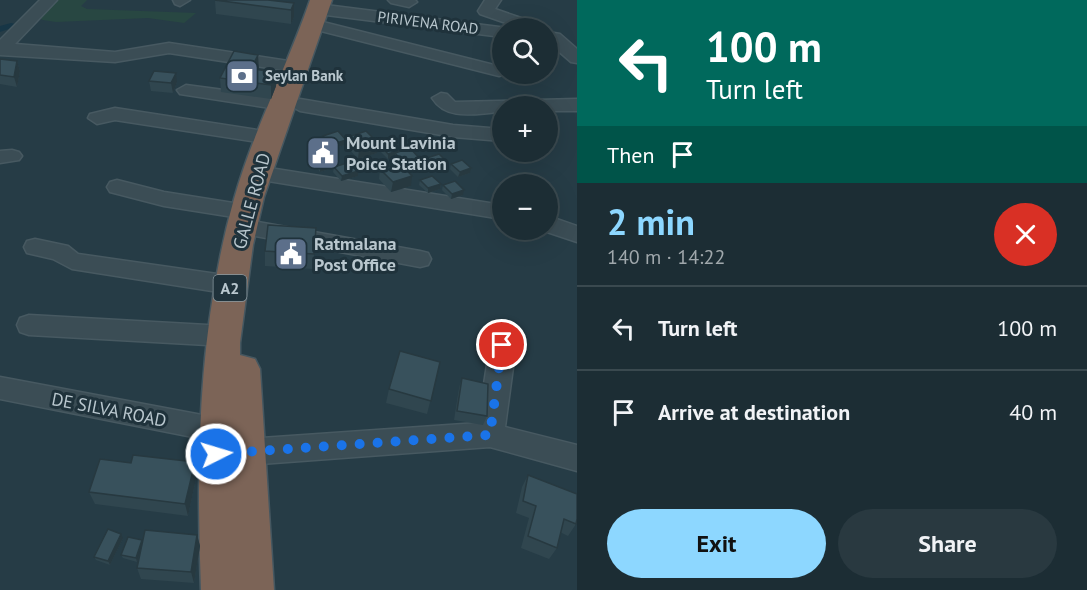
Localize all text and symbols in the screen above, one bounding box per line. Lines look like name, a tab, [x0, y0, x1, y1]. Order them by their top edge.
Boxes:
street label: PIRIVENA ROAD	[376, 7, 480, 38]
map controls	[492, 18, 558, 240]
button: search	[492, 18, 558, 84]
text: 100 m	[706, 19, 822, 74]
icon: left	[607, 24, 685, 102]
bank icon: Seylan Bank	[224, 58, 260, 94]
place label: Seylan Bank	[265, 66, 344, 85]
text: Turn left	[706, 72, 803, 106]
button: +	[492, 96, 558, 162]
place label: Mount Lavinia Poice Station	[346, 131, 456, 175]
public building icon: Mount Lavinia Poice Station	[305, 135, 341, 171]
icon: arrive	[666, 138, 699, 171]
text: Then	[607, 141, 654, 169]
street label: GALLE ROAD	[228, 150, 275, 252]
button: −	[492, 174, 558, 240]
text: 2 min	[607, 198, 695, 245]
button: close	[994, 203, 1057, 266]
place label: Ratmalana Post Office	[314, 232, 396, 276]
public building icon: Ratmalana Post Office	[273, 236, 309, 272]
text: 140 m · 14:22	[607, 244, 725, 270]
road number: A2	[214, 275, 246, 301]
icon: left	[607, 312, 640, 345]
text: Turn left	[658, 314, 738, 342]
text: 100 m	[997, 314, 1057, 342]
pin	[476, 319, 527, 370]
icon: arrive	[485, 328, 518, 361]
street label: DE SILVA ROAD	[50, 387, 169, 432]
icon: arrive	[607, 396, 640, 429]
text: Arrive at destination	[658, 398, 850, 426]
text: 40 m	[1009, 398, 1057, 426]
position arrow	[184, 422, 248, 486]
button: Exit	[607, 509, 826, 578]
button: Share	[838, 509, 1057, 578]

